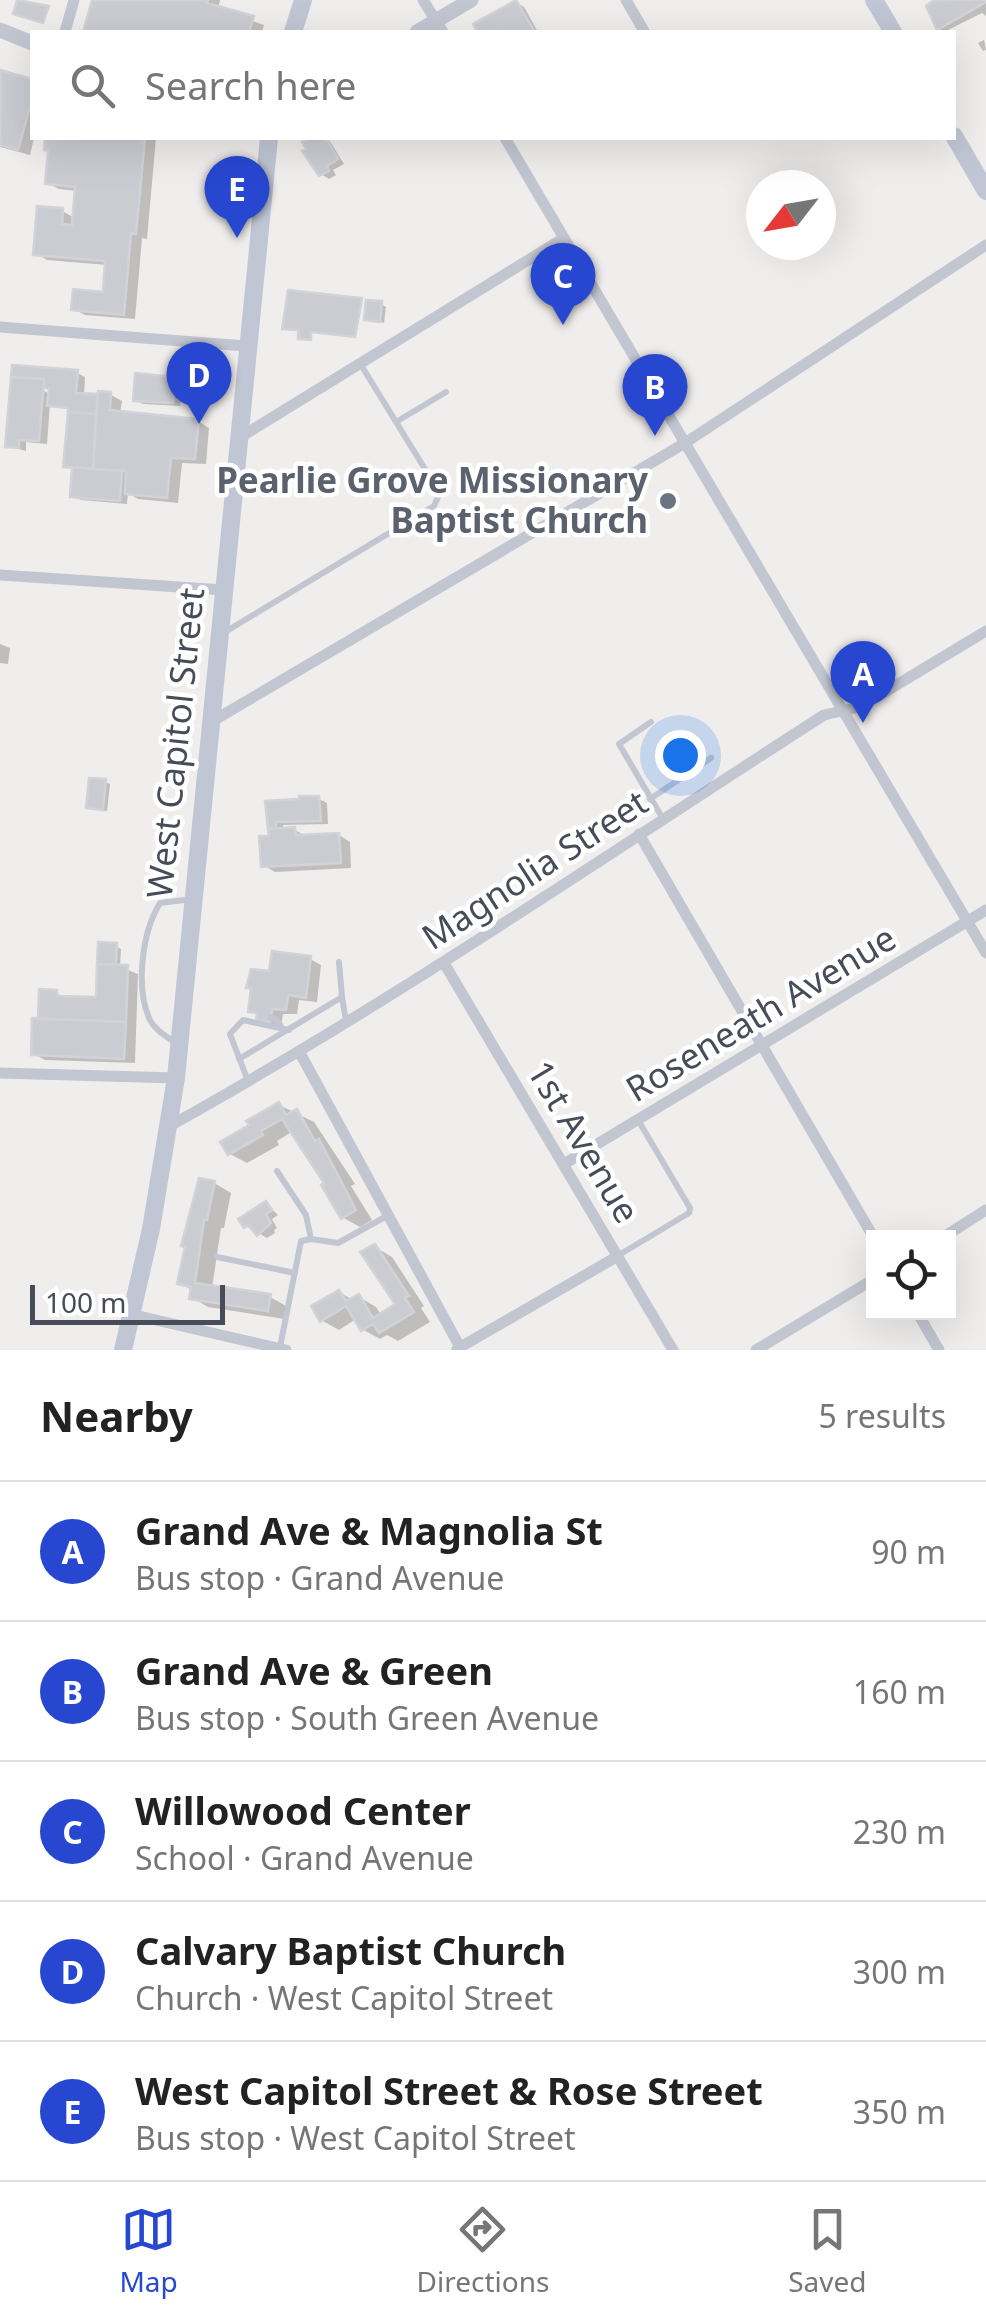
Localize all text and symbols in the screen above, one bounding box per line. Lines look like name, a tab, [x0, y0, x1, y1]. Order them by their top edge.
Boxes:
search box	[30, 30, 956, 140]
icon: search	[65, 58, 120, 113]
text: Search here	[145, 59, 356, 111]
pin: E	[204, 156, 270, 238]
north arrow	[746, 170, 836, 260]
pin: C	[530, 242, 596, 325]
pin: D	[166, 342, 232, 424]
pin: B	[622, 354, 688, 436]
place label: Pearlie Grove Missionary Baptist Church	[216, 456, 648, 543]
marker: Pearlie Grove Missionary Baptist Church	[657, 490, 679, 512]
street label: West Capitol Street	[135, 585, 214, 900]
pin: A	[830, 640, 896, 723]
your location	[655, 730, 706, 781]
street label: Magnolia Street	[412, 778, 656, 959]
street label: Roseneath Avenue	[617, 914, 904, 1112]
street label: 1st Avenue	[517, 1051, 651, 1231]
map controls	[866, 1230, 956, 1320]
button: locate	[866, 1230, 956, 1320]
scale bar	[30, 1280, 225, 1324]
text: 100 m	[45, 1283, 127, 1321]
text: Nearby	[40, 1387, 193, 1444]
text: 5 results	[819, 1394, 946, 1437]
text: Grand Ave & Magnolia St	[135, 1504, 603, 1556]
text: A	[61, 1530, 84, 1573]
text: 90 m	[871, 1530, 946, 1573]
text: Bus stop · Grand Avenue	[135, 1556, 504, 1599]
text: Grand Ave & Green	[135, 1644, 493, 1696]
text: B	[62, 1670, 83, 1713]
text: 160 m	[853, 1670, 946, 1713]
text: Bus stop · South Green Avenue	[135, 1696, 599, 1739]
text: Willowood Center	[135, 1784, 471, 1836]
text: C	[62, 1810, 83, 1853]
text: 230 m	[853, 1810, 946, 1853]
text: School · Grand Avenue	[135, 1836, 474, 1879]
text: Calvary Baptist Church	[135, 1924, 566, 1976]
text: D	[61, 1950, 84, 1993]
text: 300 m	[853, 1950, 946, 1993]
text: Church · West Capitol Street	[135, 1976, 553, 2019]
text: West Capitol Street & Rose Street	[135, 2064, 763, 2116]
text: E	[64, 2090, 81, 2133]
text: 350 m	[853, 2090, 946, 2133]
text: Bus stop · West Capitol Street	[135, 2116, 576, 2159]
tab: Map	[119, 2202, 178, 2300]
tab: Directions	[417, 2202, 549, 2300]
tab: Saved	[788, 2202, 867, 2300]

